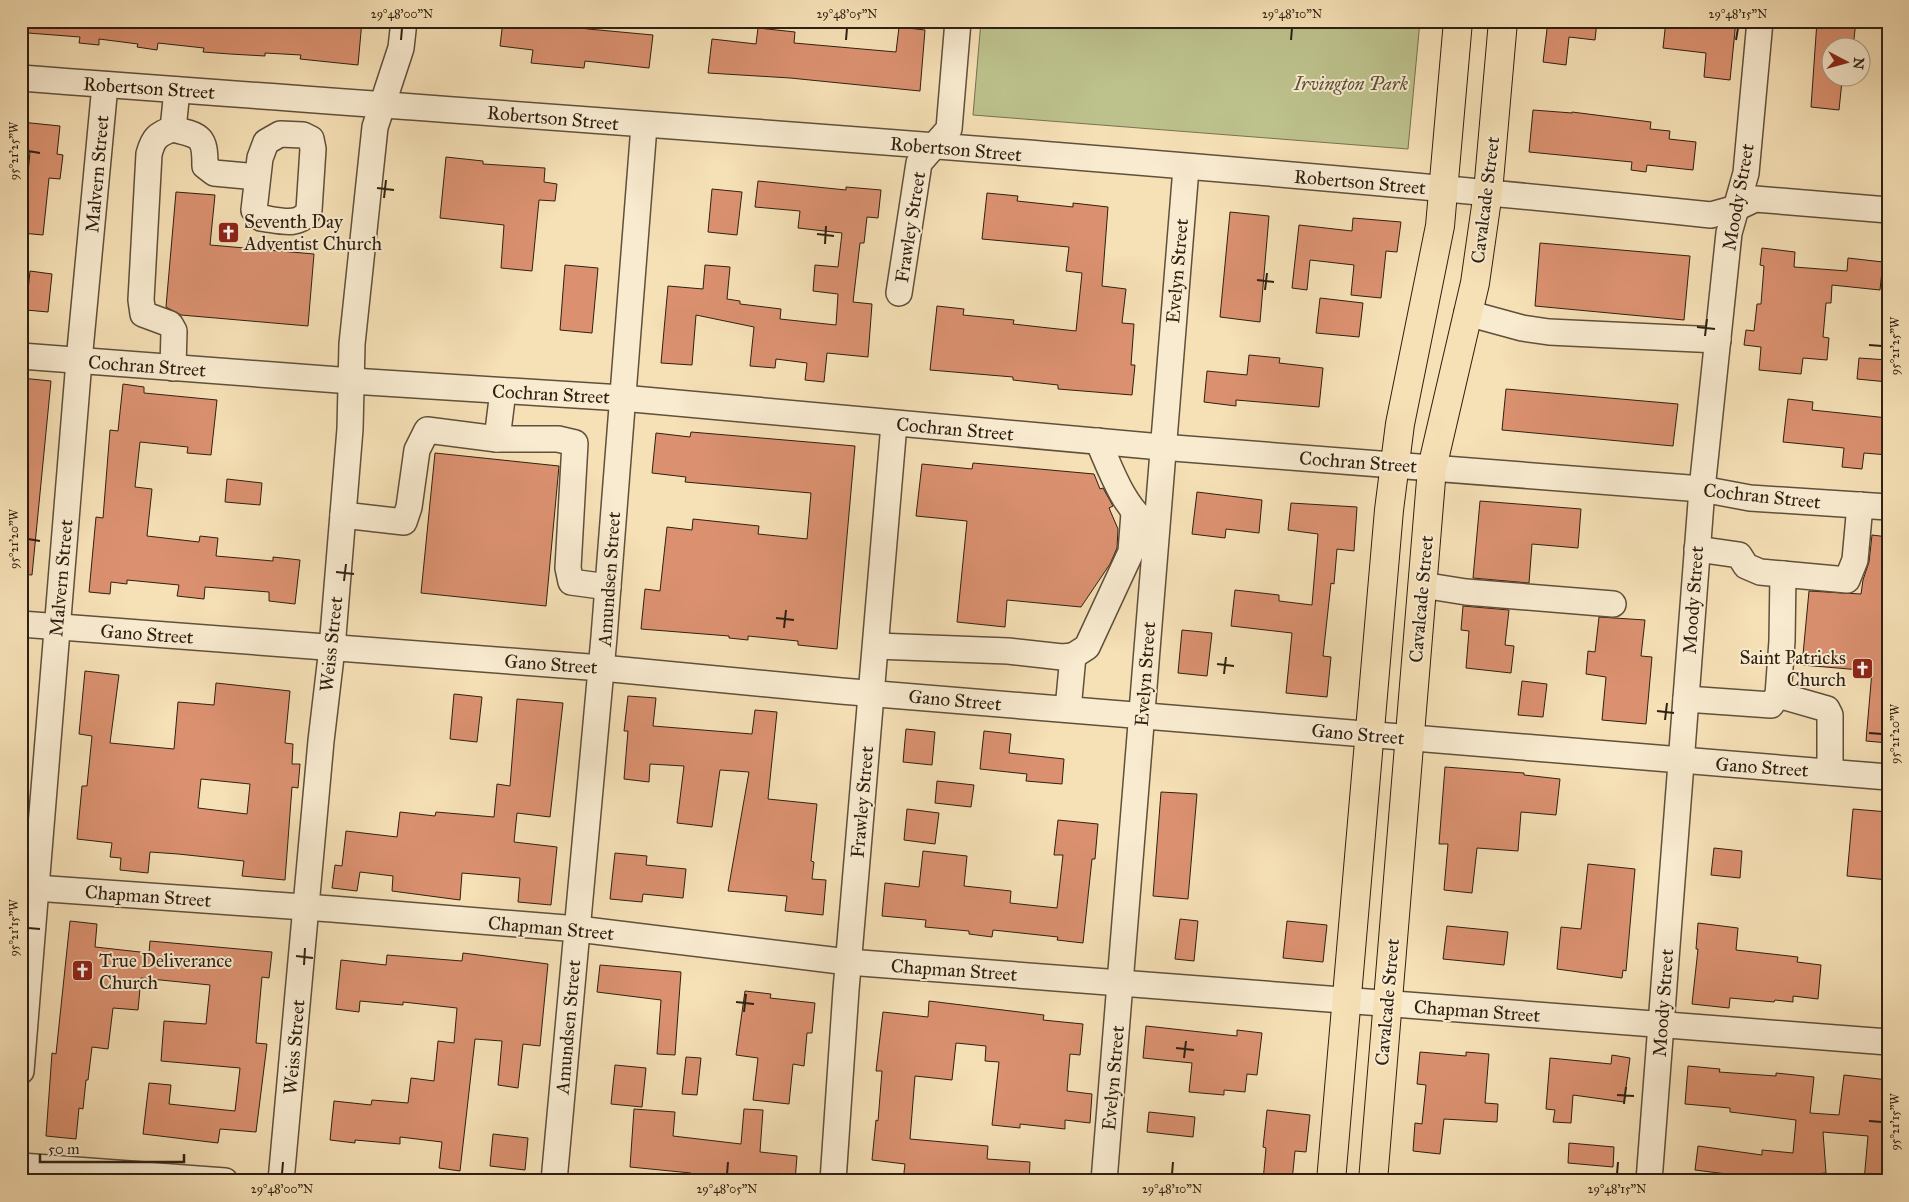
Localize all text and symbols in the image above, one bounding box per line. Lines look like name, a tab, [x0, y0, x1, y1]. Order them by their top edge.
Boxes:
text: 29°48'00"N	[371, 7, 433, 21]
text: 29°48'05"N	[816, 7, 878, 21]
text: 29°48'10"N	[1262, 7, 1322, 21]
text: 29°48'15"N	[1709, 7, 1767, 21]
north arrow	[1822, 38, 1872, 88]
text: N	[1849, 57, 1868, 70]
street label: Robertson Street	[82, 72, 216, 104]
park label: Irvington Park	[1293, 72, 1409, 95]
street label: Robertson Street	[486, 101, 620, 135]
street label: Malvern Street	[80, 114, 114, 234]
text: 95°21'25"W	[7, 121, 21, 180]
street label: Robertson Street	[889, 132, 1023, 166]
street label: Cavalcade Street	[1466, 135, 1504, 265]
street label: Moody Street	[1717, 141, 1759, 252]
street label: Robertson Street	[1293, 165, 1427, 199]
street label: Frawley Street	[890, 169, 930, 284]
place label: Seventh Day Adventist Church	[243, 210, 382, 255]
street label: Evelyn Street	[1161, 217, 1193, 324]
church icon: Seventh Day Adventist Church	[216, 220, 240, 244]
text: 95°21'25"W	[1888, 316, 1902, 375]
street label: Cochran Street	[87, 350, 207, 382]
street label: Cochran Street	[491, 379, 611, 409]
street label: Cochran Street	[895, 412, 1015, 446]
street label: Cochran Street	[1298, 446, 1418, 478]
street label: Cochran Street	[1702, 478, 1822, 514]
text: 95°21'20"W	[7, 508, 21, 569]
street label: Amundsen Street	[593, 511, 625, 648]
street label: Malvern Street	[44, 518, 78, 638]
street label: Cavalcade Street	[1404, 534, 1438, 664]
street label: Moody Street	[1678, 545, 1708, 655]
street label: Weiss Street	[315, 595, 347, 693]
street label: Gano Street	[100, 619, 195, 649]
street label: Evelyn Street	[1130, 620, 1160, 727]
place label: Saint Patricks Church	[1739, 646, 1846, 691]
street label: Gano Street	[504, 649, 599, 679]
church icon: Saint Patricks Church	[1850, 656, 1874, 680]
street label: Gano Street	[908, 684, 1003, 716]
text: 95°21'20"W	[1888, 703, 1902, 764]
street label: Gano Street	[1311, 718, 1406, 750]
street label: Frawley Street	[846, 745, 878, 859]
street label: Gano Street	[1715, 752, 1810, 782]
street label: Chapman Street	[84, 880, 212, 912]
text: 95°21'15"W	[7, 899, 21, 957]
street label: Chapman Street	[487, 911, 615, 945]
street label: Cavalcade Street	[1370, 937, 1404, 1067]
street label: Moody Street	[1648, 948, 1678, 1058]
place label: True Deliverance Church	[99, 949, 232, 994]
street label: Chapman Street	[890, 954, 1018, 986]
street label: Amundsen Street	[551, 958, 585, 1096]
church icon: True Deliverance Church	[71, 959, 95, 983]
street label: Chapman Street	[1413, 995, 1541, 1027]
street label: Weiss Street	[278, 998, 310, 1096]
street label: Evelyn Street	[1097, 1024, 1129, 1131]
text: 95°21'15"W	[1888, 1093, 1902, 1151]
scale bar	[40, 1132, 184, 1164]
text: 50 m	[48, 1140, 80, 1158]
text: 29°48'00"N	[251, 1182, 313, 1196]
text: 29°48'05"N	[696, 1182, 758, 1196]
text: 29°48'10"N	[1142, 1182, 1202, 1196]
text: 29°48'15"N	[1588, 1182, 1646, 1196]

